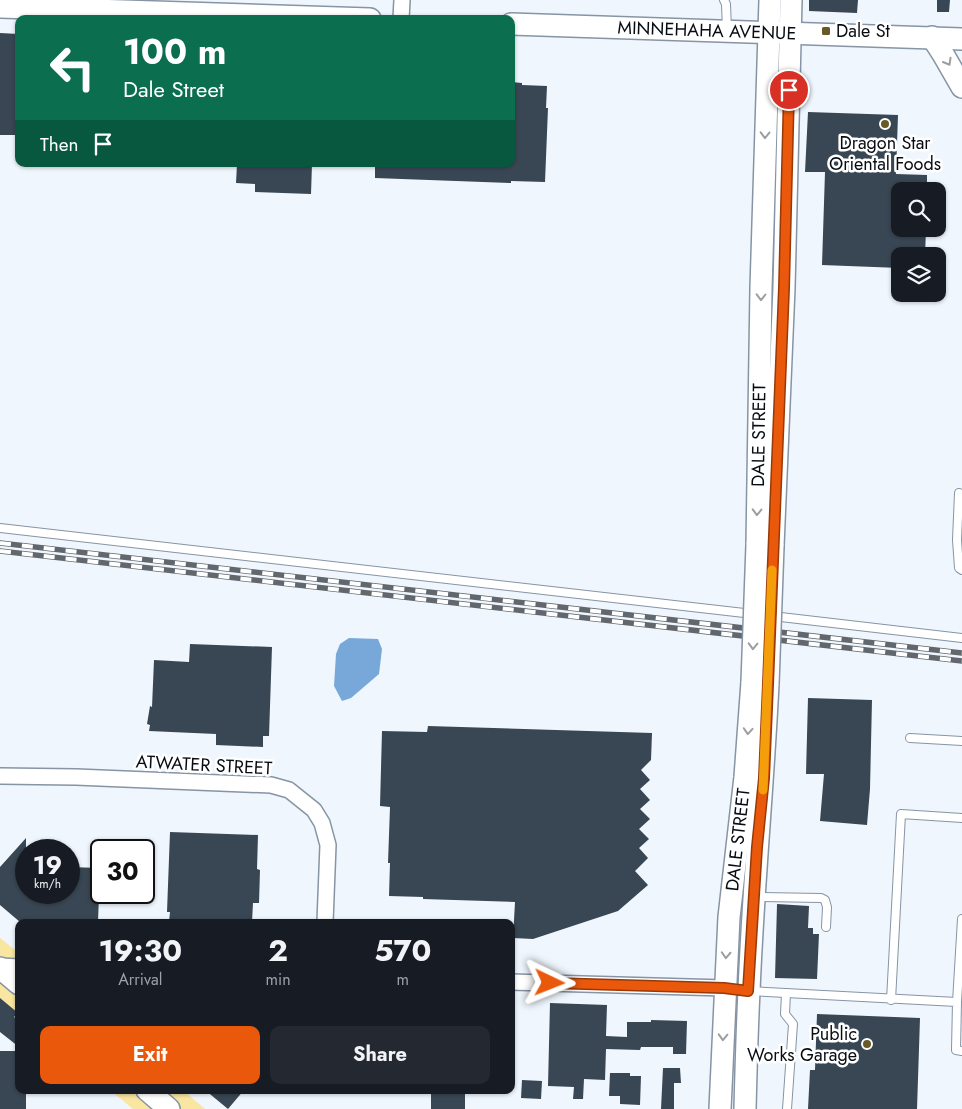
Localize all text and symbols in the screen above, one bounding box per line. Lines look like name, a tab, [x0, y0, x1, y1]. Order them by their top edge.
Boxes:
street label: MINNEHAHA AVENUE	[617, 15, 797, 46]
place label: Dale St	[836, 18, 891, 44]
marker: Dale St	[820, 25, 832, 37]
text: 100 m	[123, 27, 226, 77]
icon: left	[40, 35, 105, 100]
one-way arrow	[941, 56, 951, 65]
pin	[768, 69, 810, 111]
text: Dale Street	[123, 73, 224, 105]
icon: arrive	[775, 76, 803, 104]
marker: Dragon Star Oriental Foods	[879, 118, 891, 130]
icon: arrive	[89, 130, 117, 158]
place label: Dragon Star Oriental Foods	[829, 130, 941, 177]
text: Then	[40, 131, 79, 158]
one-way arrow	[760, 131, 771, 139]
map controls	[891, 182, 946, 302]
button: search	[891, 182, 946, 237]
button: layers	[891, 247, 946, 302]
one-way arrow	[756, 294, 766, 301]
street label: DALE STREET	[745, 382, 773, 487]
one-way arrow	[752, 508, 762, 516]
one-way arrow	[748, 642, 758, 650]
one-way arrow	[743, 727, 754, 735]
street label: ATWATER STREET	[135, 748, 273, 782]
street label: DALE STREET	[719, 786, 757, 893]
speed limit sign: 30	[90, 839, 155, 904]
text: 19	[33, 847, 62, 883]
text: km/h	[34, 875, 61, 893]
text: 19:30	[99, 929, 182, 972]
text: 2	[268, 929, 288, 972]
text: 570	[374, 929, 431, 972]
one-way arrow	[721, 952, 732, 960]
position arrow	[523, 956, 575, 1008]
text: Arrival	[118, 968, 162, 991]
text: min	[266, 968, 291, 991]
text: m	[397, 968, 409, 991]
place label: Public Works Garage	[747, 1021, 857, 1068]
button: Exit	[40, 1026, 260, 1084]
button: Share	[270, 1026, 490, 1084]
one-way arrow	[717, 1033, 728, 1041]
marker: Public Works Garage	[861, 1038, 873, 1050]

